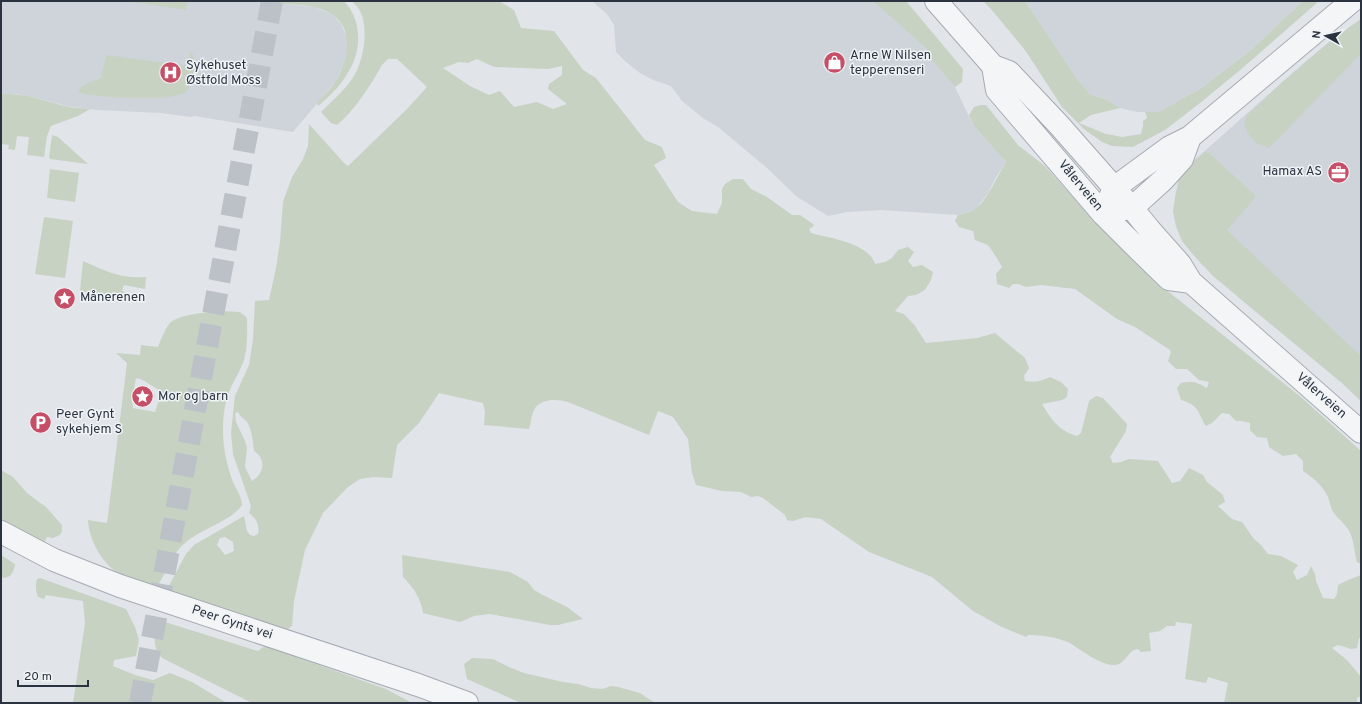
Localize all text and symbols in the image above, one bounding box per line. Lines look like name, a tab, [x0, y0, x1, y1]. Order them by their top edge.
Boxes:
north arrow	[1306, 16, 1346, 56]
text: N	[1310, 30, 1325, 40]
place label: Arne W Nilsen tepperenseri	[850, 48, 931, 79]
shop icon: Arne W Nilsen tepperenseri	[822, 50, 848, 76]
place label: Sykehuset Østfold Moss	[186, 58, 261, 89]
hospital icon: Sykehuset Østfold Moss	[157, 60, 183, 86]
street label: Vålerveien	[1054, 157, 1106, 215]
office icon: Hamax AS	[1325, 159, 1351, 185]
place label: Hamax AS	[1263, 164, 1322, 180]
place icon: Månerenen	[51, 285, 77, 311]
place label: Månerenen	[80, 290, 145, 306]
street label: Vålerveien	[1293, 370, 1349, 422]
place icon: Mor og barn	[129, 384, 155, 410]
place label: Mor og barn	[158, 389, 228, 405]
place label: Peer Gynt sykehjem S	[56, 407, 122, 438]
parking icon: Peer Gynt sykehjem S	[28, 409, 54, 435]
street label: Peer Gynts vei	[189, 602, 275, 644]
scale bar	[18, 662, 88, 688]
text: 20 m	[24, 669, 52, 685]

